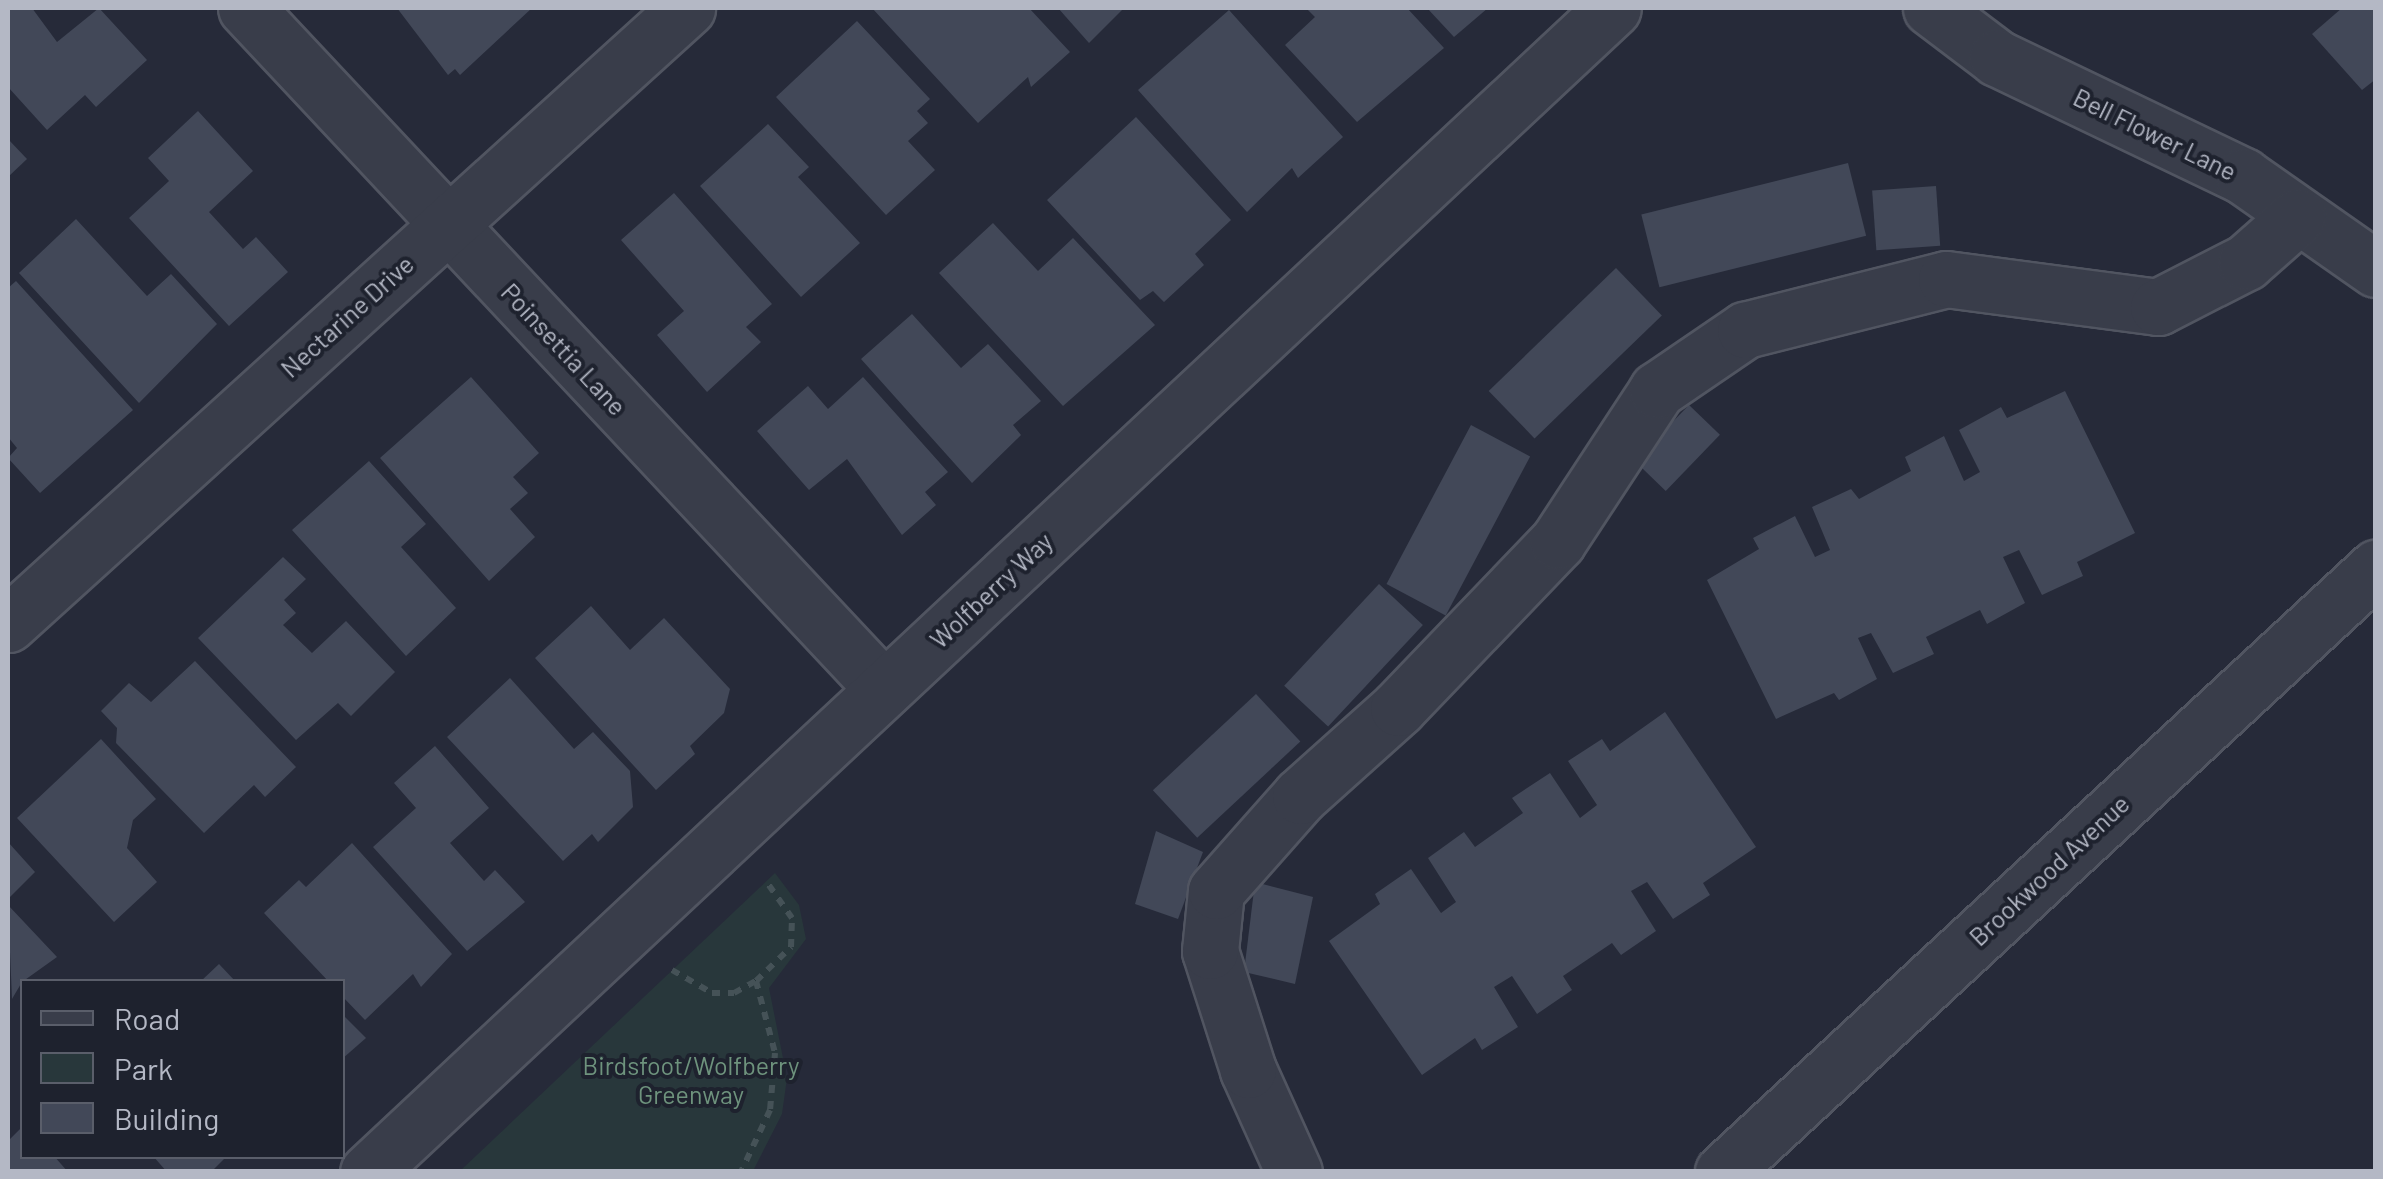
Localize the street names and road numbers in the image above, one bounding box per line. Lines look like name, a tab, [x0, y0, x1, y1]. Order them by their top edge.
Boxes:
street label: Bell Flower Lane	[2069, 82, 2241, 186]
street label: Nectarine Drive	[275, 249, 419, 383]
street label: Poinsettia Lane	[495, 277, 633, 421]
street label: Wolfberry Way	[924, 526, 1058, 654]
street label: Brookwood Avenue	[1963, 788, 2135, 952]

